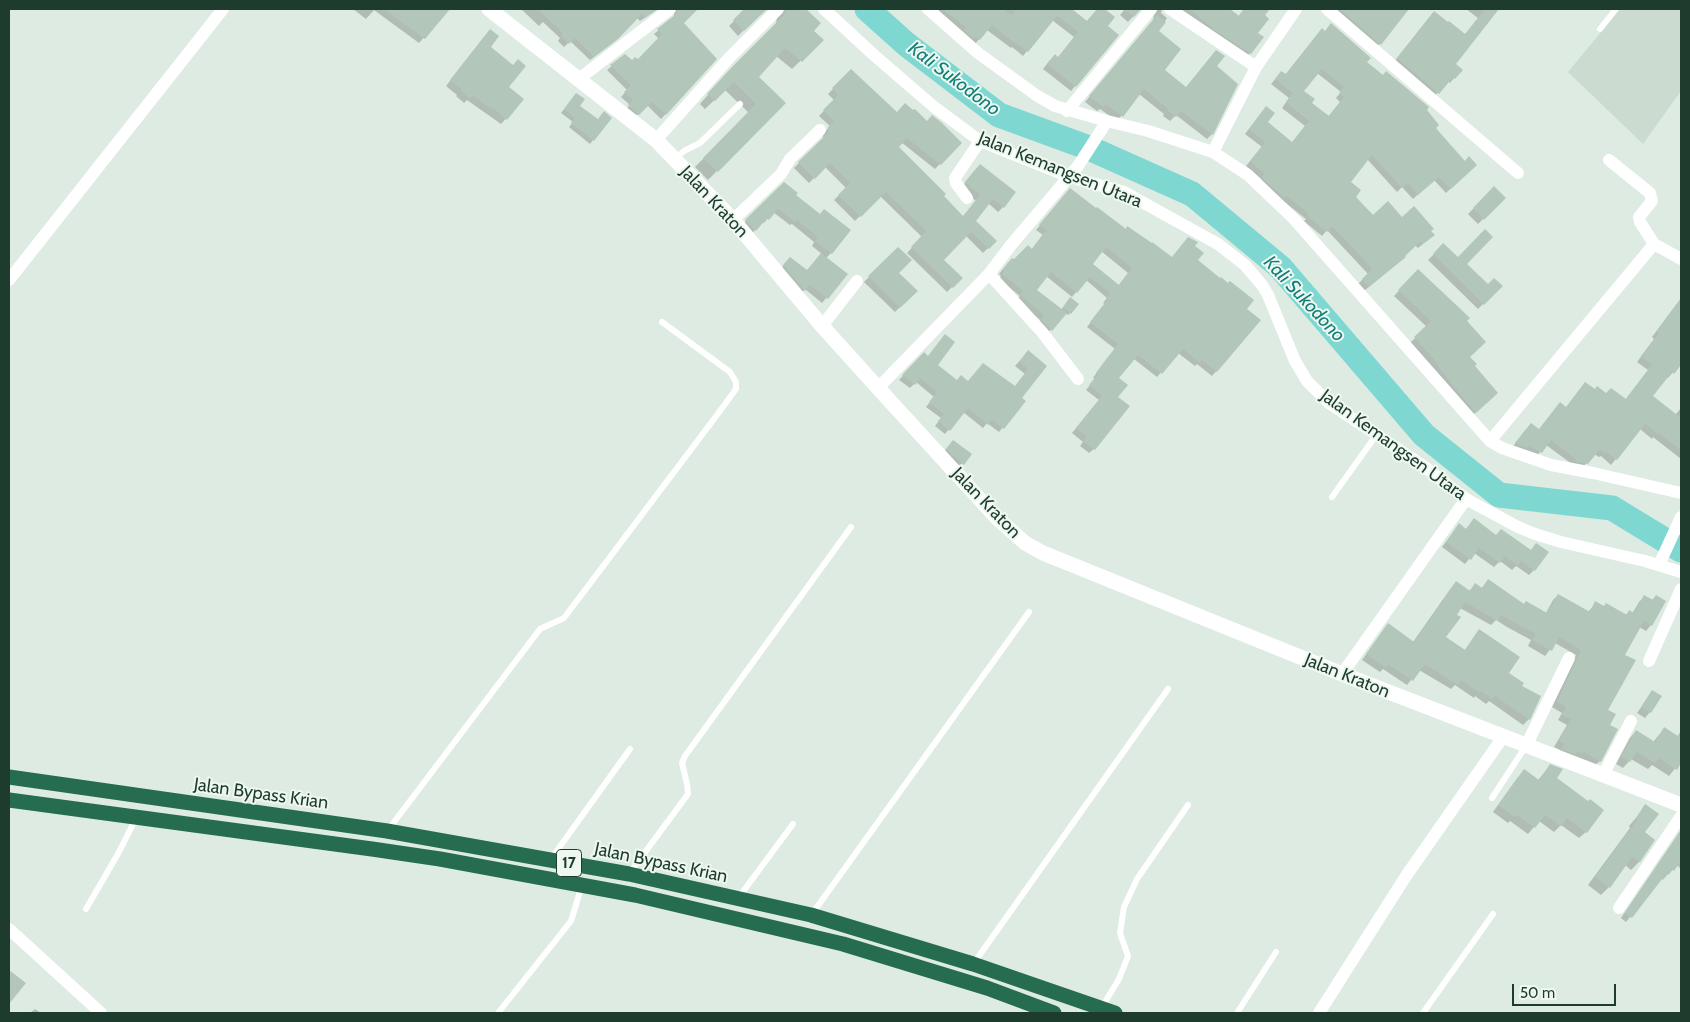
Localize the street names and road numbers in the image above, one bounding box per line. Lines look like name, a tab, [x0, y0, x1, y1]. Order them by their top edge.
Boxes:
street label: Jalan Kemangsen Utara	[975, 127, 1145, 213]
street label: Jalan Kraton	[675, 162, 753, 242]
street label: Jalan Kemangsen Utara	[1316, 385, 1470, 505]
street label: Jalan Kraton	[947, 463, 1025, 543]
street label: Jalan Kraton	[1301, 649, 1393, 703]
street label: Jalan Bypass Krian	[192, 774, 330, 814]
street label: Jalan Bypass Krian	[592, 838, 730, 888]
road number: 17	[556, 850, 582, 876]

